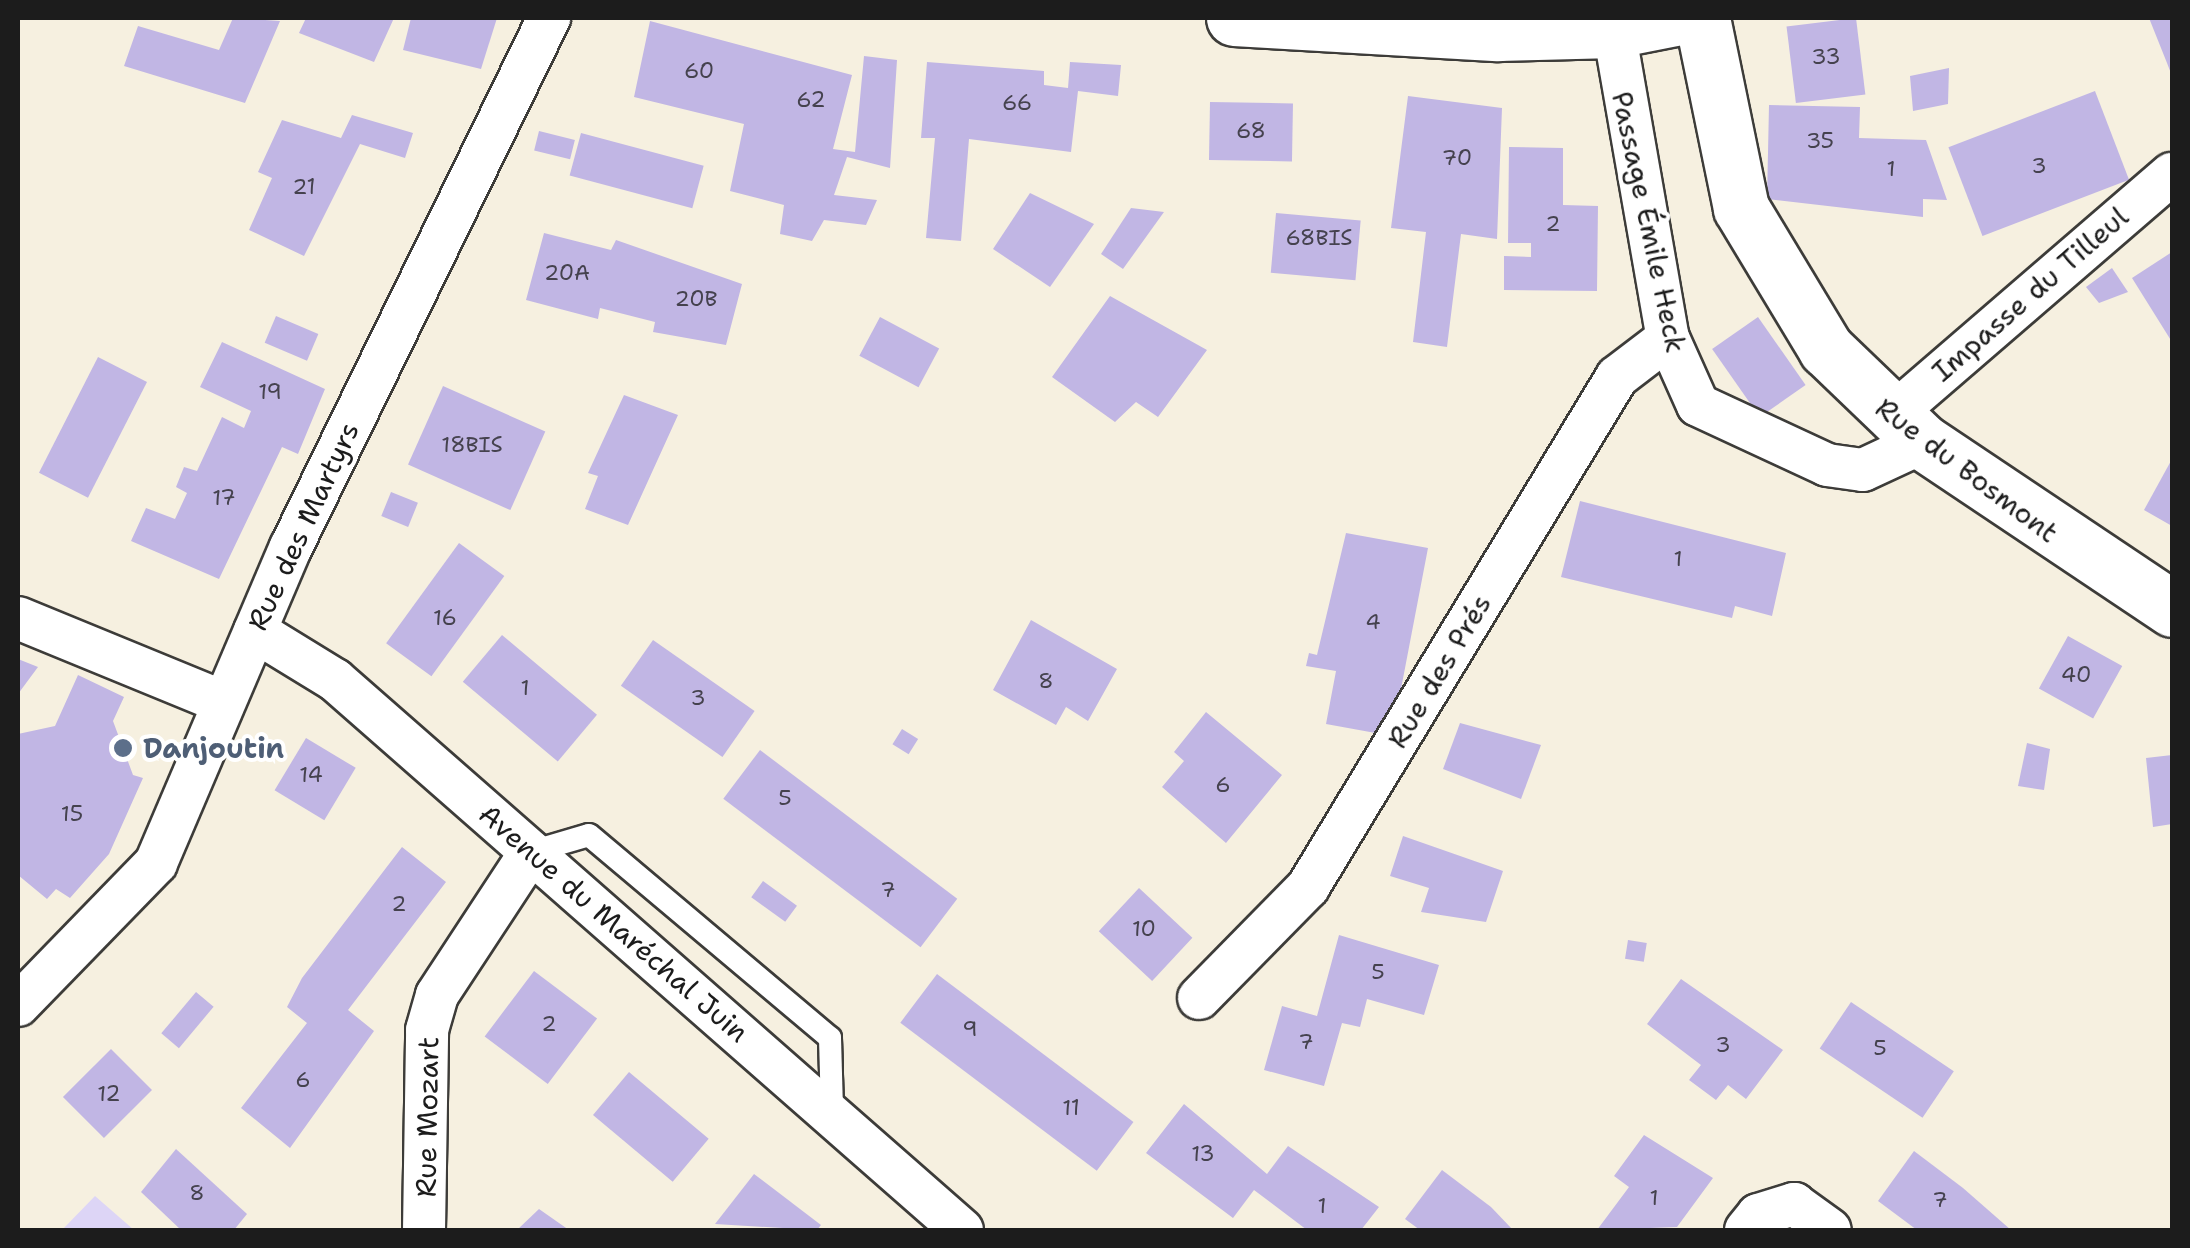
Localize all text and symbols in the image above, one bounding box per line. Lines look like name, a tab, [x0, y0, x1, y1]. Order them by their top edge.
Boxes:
house number: 33	[1811, 44, 1841, 70]
house number: 60	[684, 58, 714, 84]
house number: 62	[796, 87, 826, 113]
street label: Passage Émile Heck	[1605, 88, 1693, 356]
house number: 66	[1002, 90, 1032, 116]
house number: 68	[1236, 118, 1266, 144]
house number: 35	[1806, 128, 1834, 154]
house number: 70	[1442, 145, 1472, 171]
house number: 3	[2031, 153, 2047, 179]
house number: 1	[1886, 156, 1896, 182]
house number: 21	[292, 174, 316, 200]
street label: Impasse du Tilleul	[1925, 200, 2135, 388]
house number: 2	[1545, 211, 1561, 237]
house number: 68BIS	[1286, 225, 1352, 251]
house number: 20A	[544, 260, 590, 286]
house number: 20B	[674, 286, 718, 312]
house number: 19	[258, 379, 282, 405]
street label: Rue du Bosmont	[1869, 391, 2065, 549]
street label: Rue des Martyrs	[240, 417, 366, 635]
house number: 18BIS	[441, 432, 503, 458]
house number: 17	[212, 485, 236, 511]
house number: 1	[1673, 546, 1683, 572]
street label: Rue des Prés	[1380, 588, 1498, 754]
house number: 16	[433, 605, 457, 631]
house number: 4	[1365, 609, 1381, 635]
house number: 40	[2061, 662, 2091, 688]
house number: 8	[1038, 668, 1054, 694]
house number: 1	[520, 675, 530, 701]
house number: 3	[690, 685, 706, 711]
place label: Danjoutin	[143, 731, 284, 765]
marker: Danjoutin	[112, 737, 134, 759]
house number: 14	[299, 762, 323, 788]
house number: 6	[1215, 772, 1231, 798]
house number: 5	[778, 785, 792, 811]
street label: Avenue du Maréchal Juin	[473, 797, 755, 1049]
house number: 15	[61, 801, 83, 827]
house number: 7	[880, 877, 896, 903]
house number: 2	[391, 891, 407, 917]
house number: 10	[1132, 916, 1156, 942]
house number: 5	[1371, 959, 1385, 985]
house number: 2	[541, 1011, 557, 1037]
house number: 9	[962, 1016, 978, 1042]
house number: 7	[1298, 1029, 1314, 1055]
house number: 3	[1715, 1032, 1731, 1058]
house number: 5	[1873, 1035, 1887, 1061]
street label: Rue Mozart	[409, 1036, 445, 1198]
house number: 6	[295, 1067, 311, 1093]
house number: 12	[97, 1081, 121, 1107]
house number: 11	[1062, 1095, 1080, 1121]
house number: 13	[1191, 1141, 1215, 1167]
house number: 8	[189, 1180, 205, 1206]
house number: 1	[1649, 1185, 1659, 1211]
house number: 7	[1932, 1187, 1948, 1213]
house number: 1	[1317, 1193, 1327, 1219]

